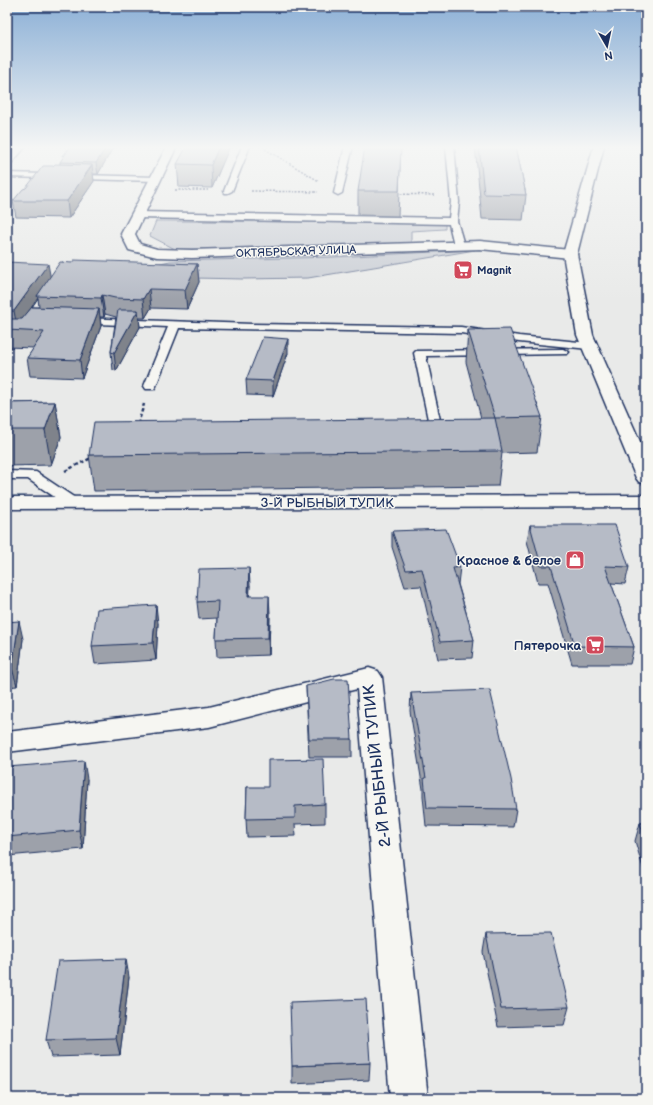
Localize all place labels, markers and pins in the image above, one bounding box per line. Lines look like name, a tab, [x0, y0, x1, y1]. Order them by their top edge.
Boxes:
supermarket icon: Magnit	[452, 259, 474, 281]
place label: Magnit	[477, 264, 512, 277]
shop icon: Красное & белое	[564, 549, 586, 571]
place label: Красное & белое	[457, 553, 561, 569]
supermarket icon: Пятерочка	[584, 634, 606, 656]
place label: Пятерочка	[514, 638, 581, 654]

